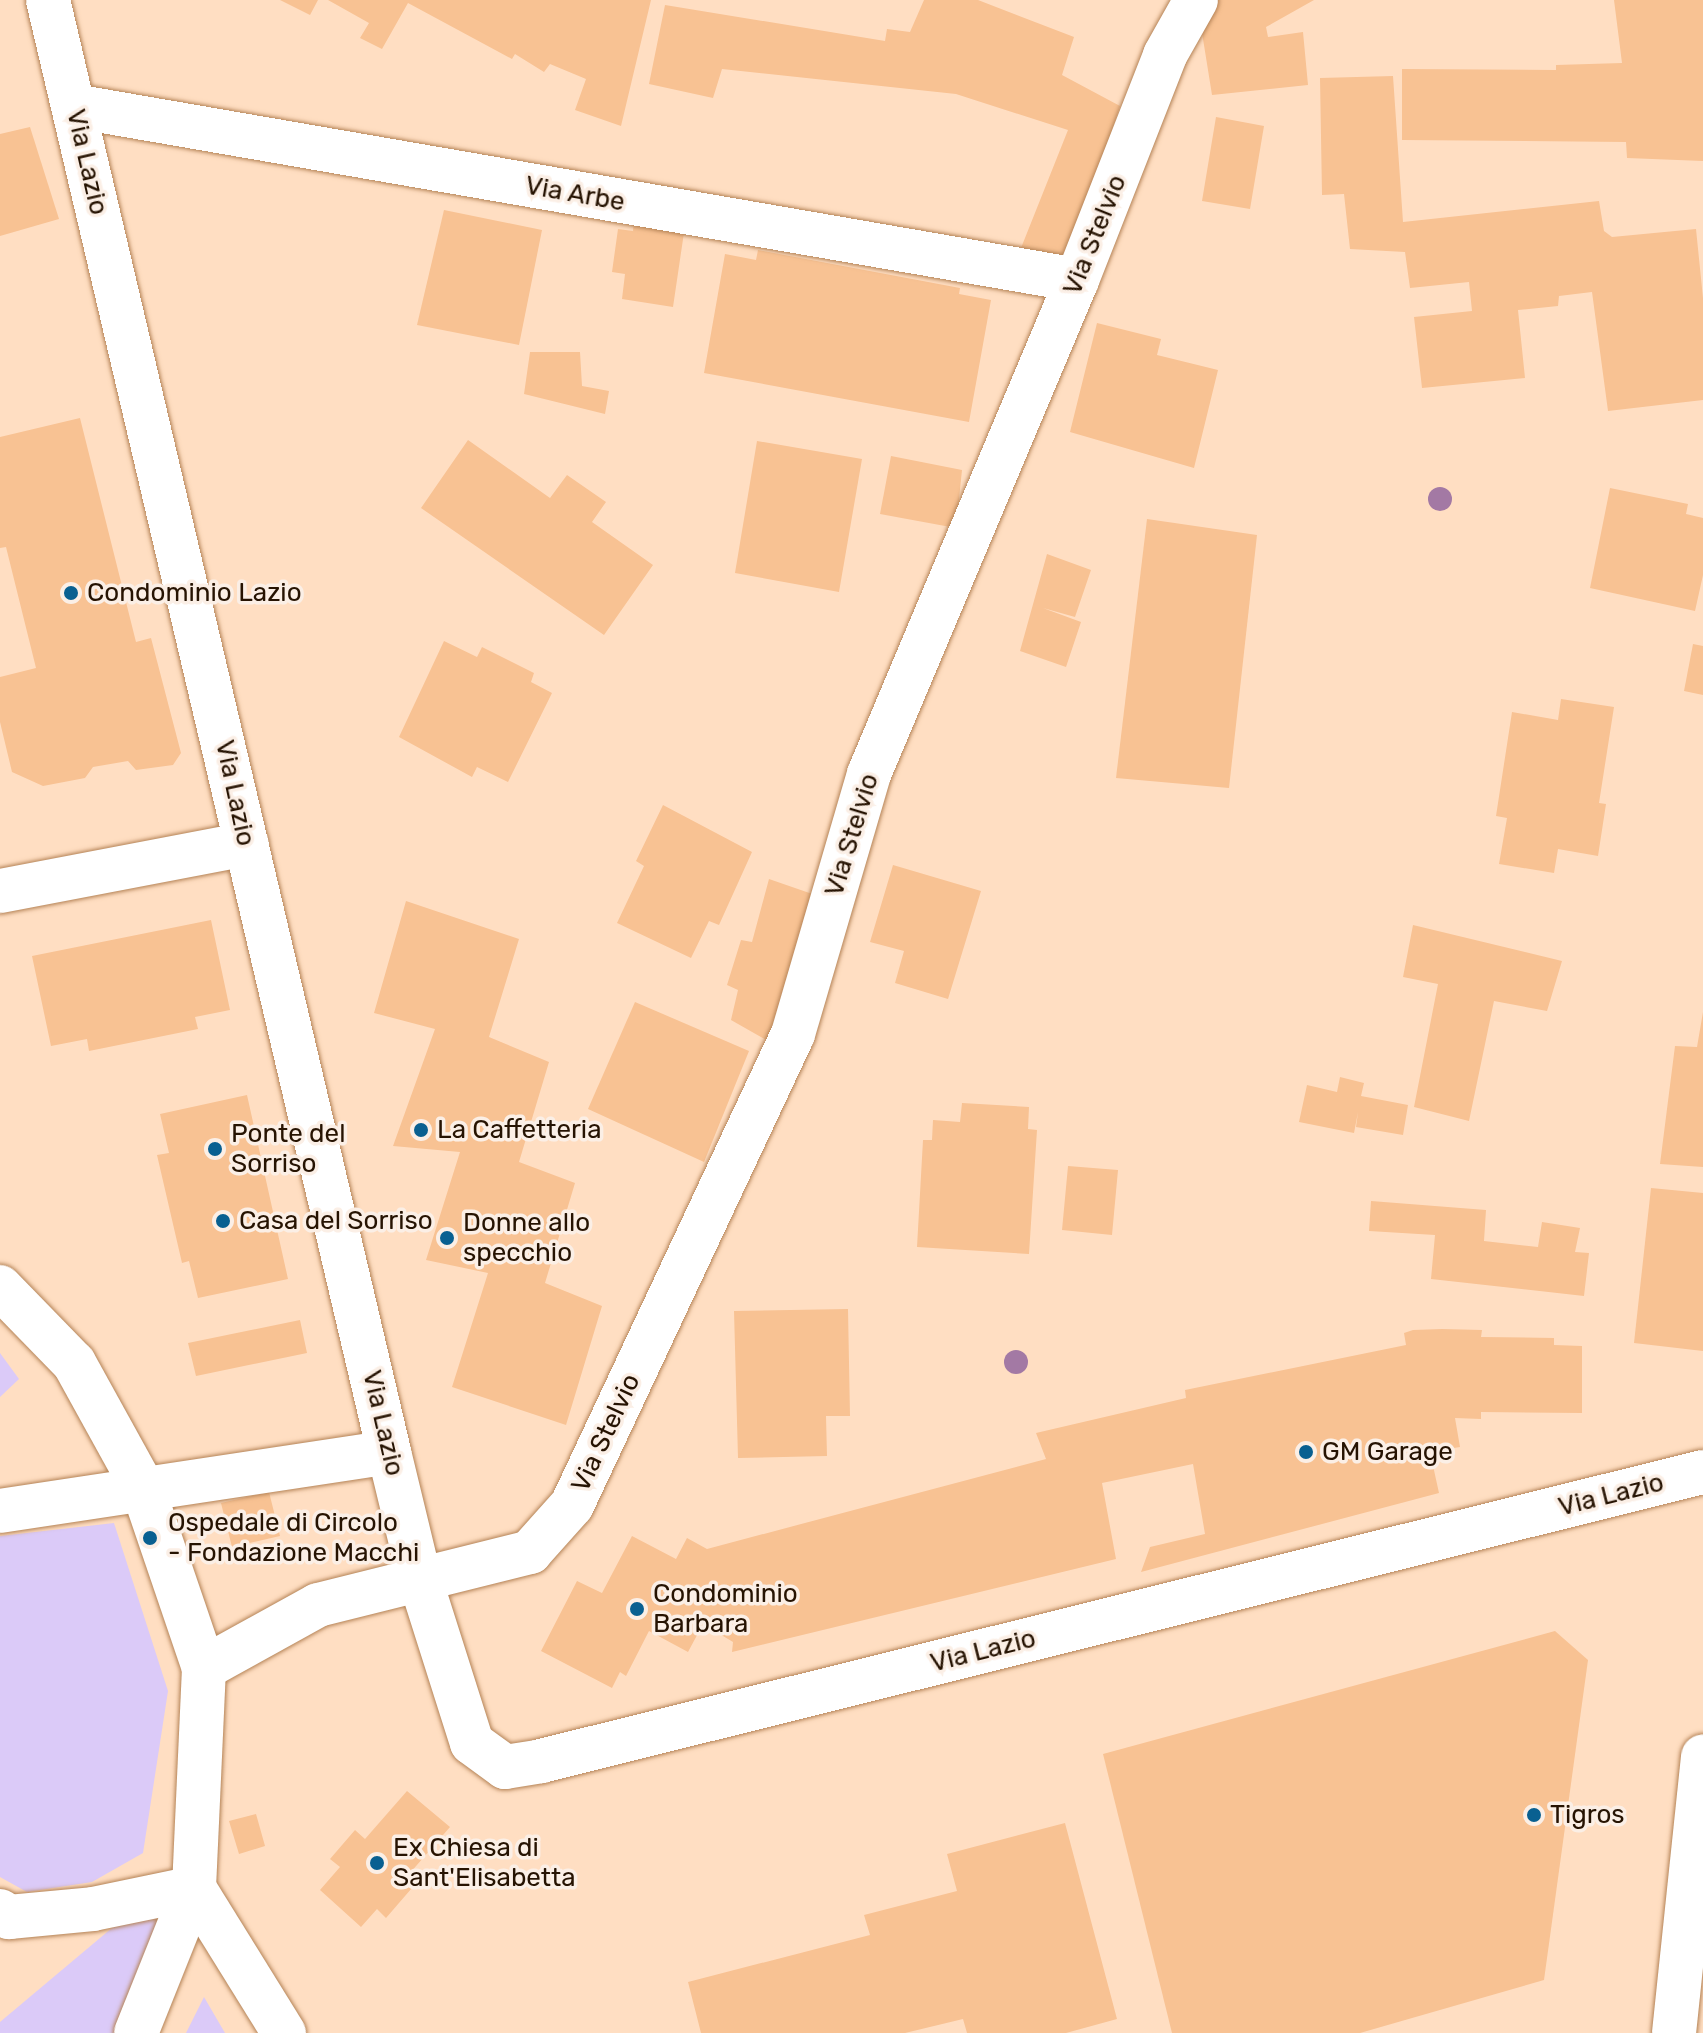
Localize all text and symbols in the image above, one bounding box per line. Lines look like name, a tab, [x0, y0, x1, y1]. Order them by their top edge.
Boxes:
street label: Via Lazio	[60, 106, 114, 218]
street label: Via Arbe	[522, 170, 628, 218]
street label: Via Stelvio	[1057, 170, 1133, 300]
place label: Condominio Lazio	[87, 577, 302, 609]
marker: Condominio Lazio	[62, 584, 80, 602]
street label: Via Lazio	[209, 737, 261, 849]
street label: Via Stelvio	[819, 770, 885, 900]
place label: La Caffetteria	[437, 1114, 602, 1146]
place label: Ponte del Sorriso	[231, 1118, 345, 1180]
marker: La Caffetteria	[412, 1121, 430, 1139]
marker: Ponte del Sorriso	[206, 1140, 224, 1158]
place label: Casa del Sorriso	[239, 1205, 433, 1237]
place label: Donne allo specchio	[463, 1207, 590, 1268]
marker: Casa del Sorriso	[214, 1212, 232, 1230]
marker: Donne allo specchio	[438, 1229, 456, 1247]
street label: Via Lazio	[356, 1367, 410, 1479]
street label: Via Stelvio	[565, 1369, 647, 1497]
place label: GM Garage	[1322, 1436, 1453, 1468]
marker: GM Garage	[1297, 1443, 1315, 1461]
street label: Via Lazio	[1555, 1467, 1667, 1523]
place label: Ospedale di Circolo - Fondazione Macchi	[168, 1507, 419, 1568]
marker: Ospedale di Circolo - Fondazione Macchi	[139, 1527, 161, 1549]
place label: Condominio Barbara	[653, 1578, 798, 1640]
marker: Condominio Barbara	[628, 1600, 646, 1618]
street label: Via Lazio	[927, 1623, 1039, 1679]
place label: Tigros	[1550, 1799, 1625, 1831]
marker: Tigros	[1525, 1806, 1543, 1824]
place label: Ex Chiesa di Sant'Elisabetta	[393, 1832, 576, 1894]
marker: Ex Chiesa di Sant'Elisabetta	[368, 1854, 386, 1872]

